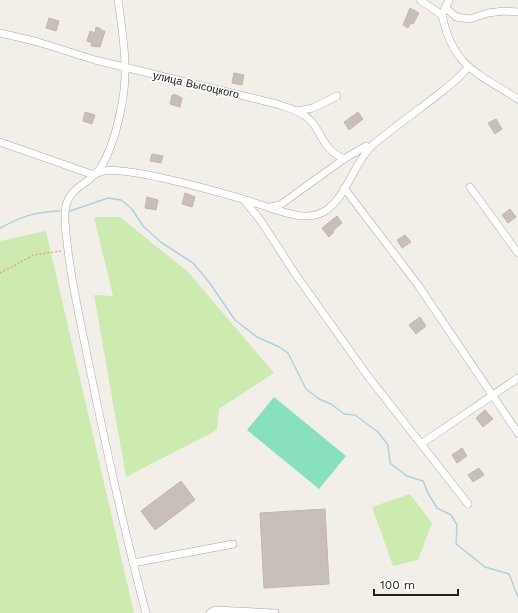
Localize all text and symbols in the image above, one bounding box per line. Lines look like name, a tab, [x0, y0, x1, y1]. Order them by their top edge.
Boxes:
street label: улица Высоцкого	[152, 69, 240, 101]
scale bar	[374, 571, 458, 597]
text: 100 m	[380, 578, 415, 592]

